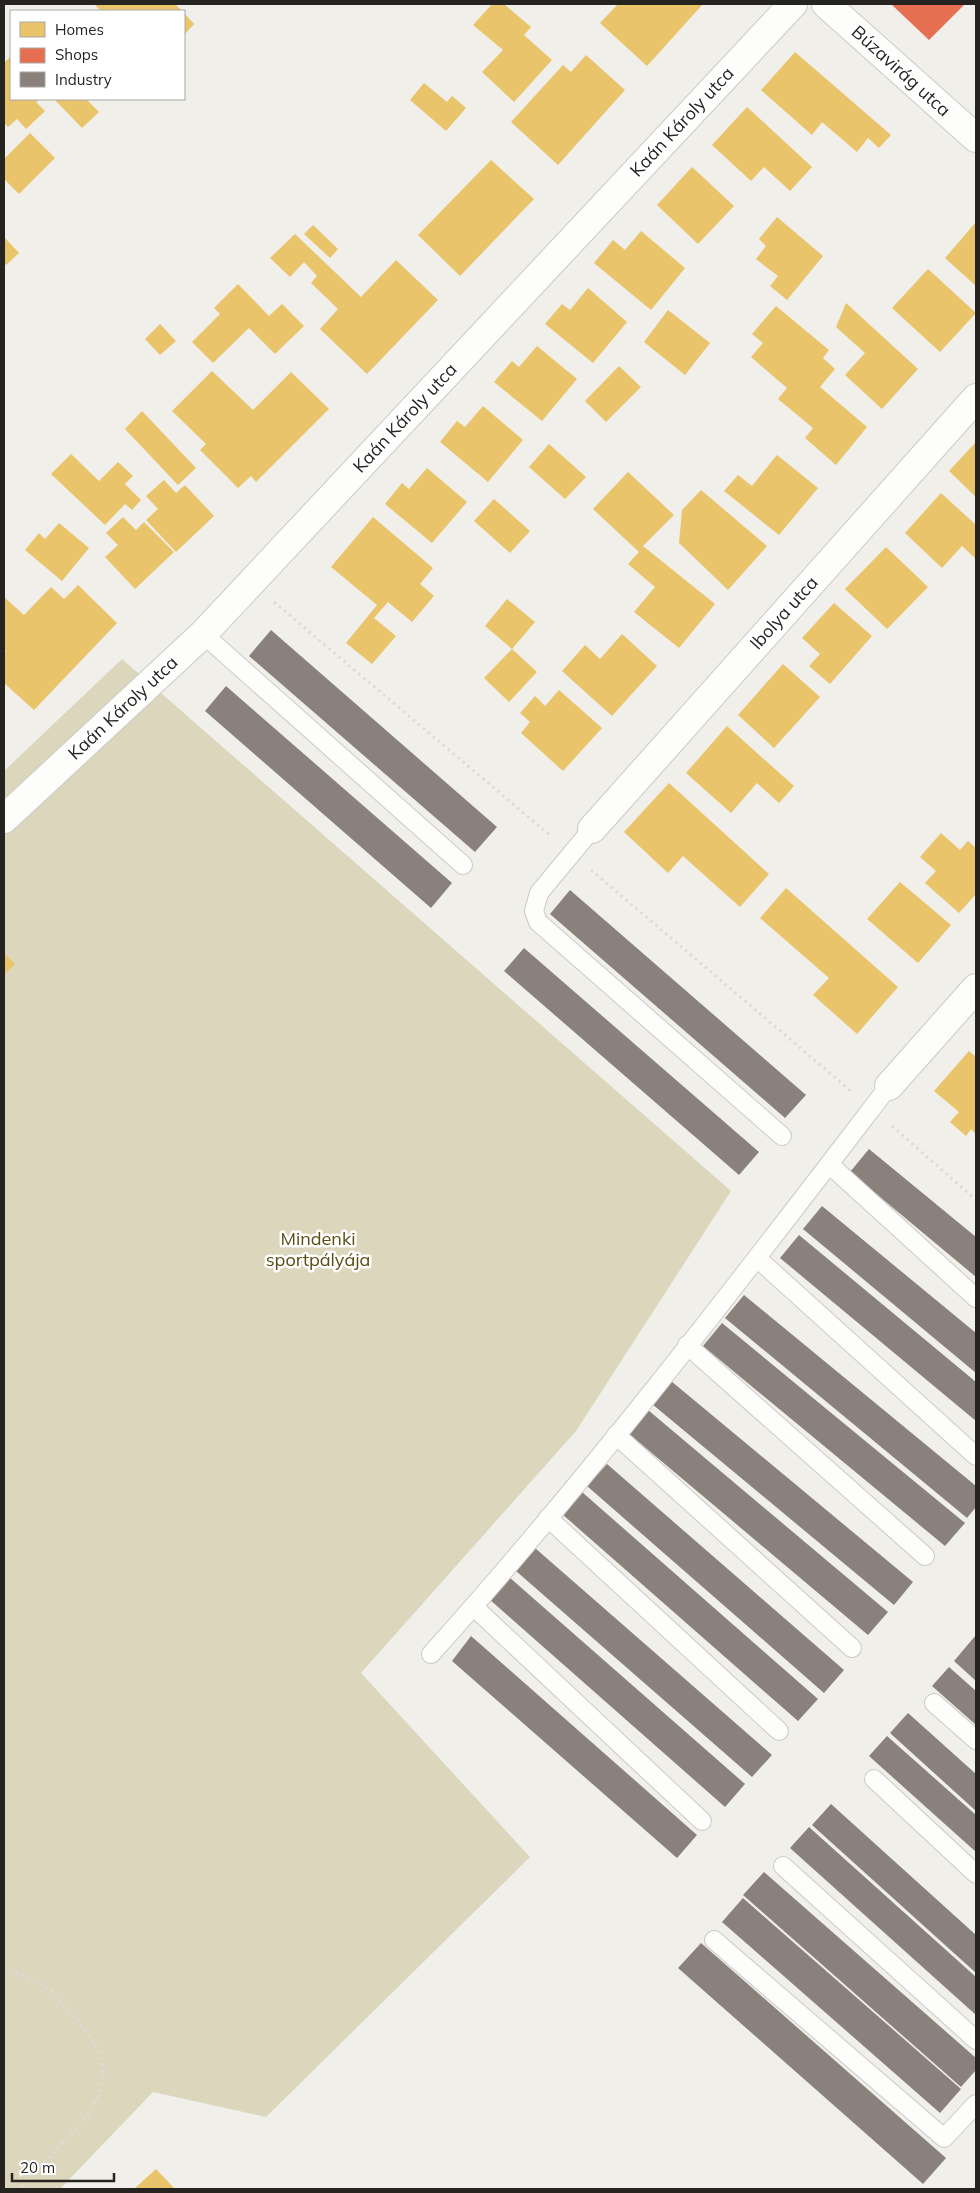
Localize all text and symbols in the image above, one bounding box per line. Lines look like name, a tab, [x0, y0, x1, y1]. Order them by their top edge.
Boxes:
legend	[10, 10, 185, 100]
text: Homes	[55, 20, 104, 39]
street label: Búzavirág utca	[847, 20, 956, 121]
text: Shops	[55, 45, 98, 64]
street label: Kaán Károly utca	[625, 62, 738, 181]
text: Industry	[55, 70, 112, 89]
street label: Kaán Károly utca	[348, 358, 461, 477]
street label: Ibolya utca	[745, 571, 823, 654]
street label: Kaán Károly utca	[63, 651, 182, 764]
park label: Mindenki sportpályája	[266, 1227, 370, 1271]
scale bar	[12, 2150, 115, 2182]
text: 20 m	[20, 2158, 55, 2177]

